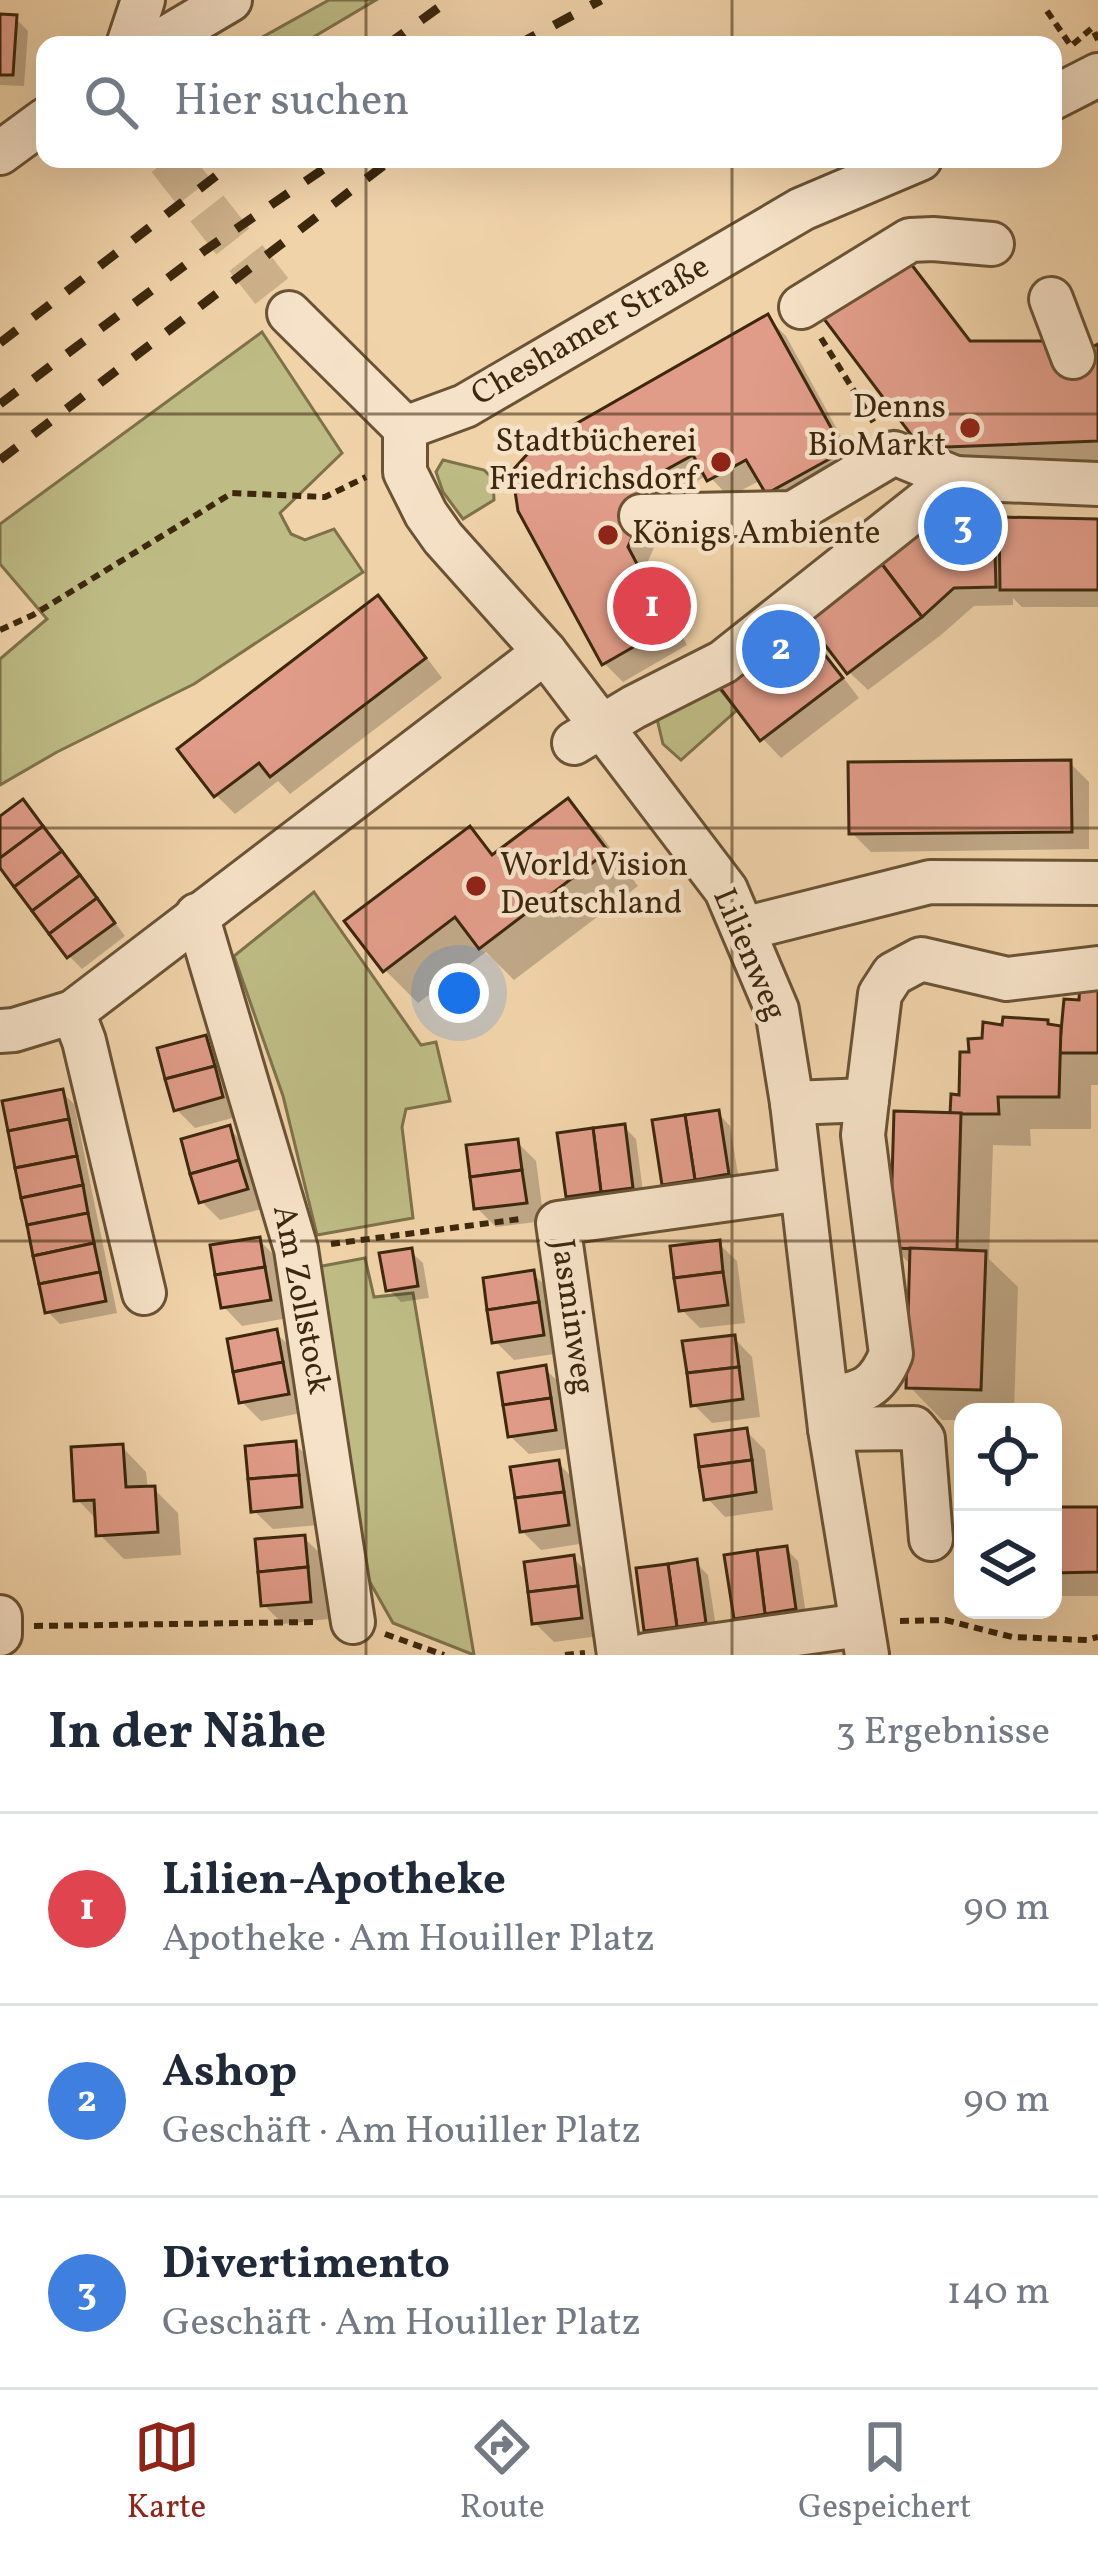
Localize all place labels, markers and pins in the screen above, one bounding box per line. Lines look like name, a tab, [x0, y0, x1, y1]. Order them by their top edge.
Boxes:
place label: Denns BioMarkt	[807, 386, 946, 470]
marker: Denns BioMarkt	[957, 415, 983, 441]
place label: Stadtbücherei Friedrichsdorf	[489, 420, 700, 504]
marker: Stadtbücherei Friedrichsdorf	[708, 449, 734, 475]
pin: 3	[924, 481, 1002, 571]
place label: Königs Ambiente	[632, 512, 881, 558]
marker: Königs Ambiente	[595, 522, 621, 548]
pin: 1	[613, 561, 691, 651]
pin: 2	[742, 604, 820, 694]
place label: World Vision Deutschland	[500, 844, 688, 928]
marker: World Vision Deutschland	[463, 873, 489, 899]

